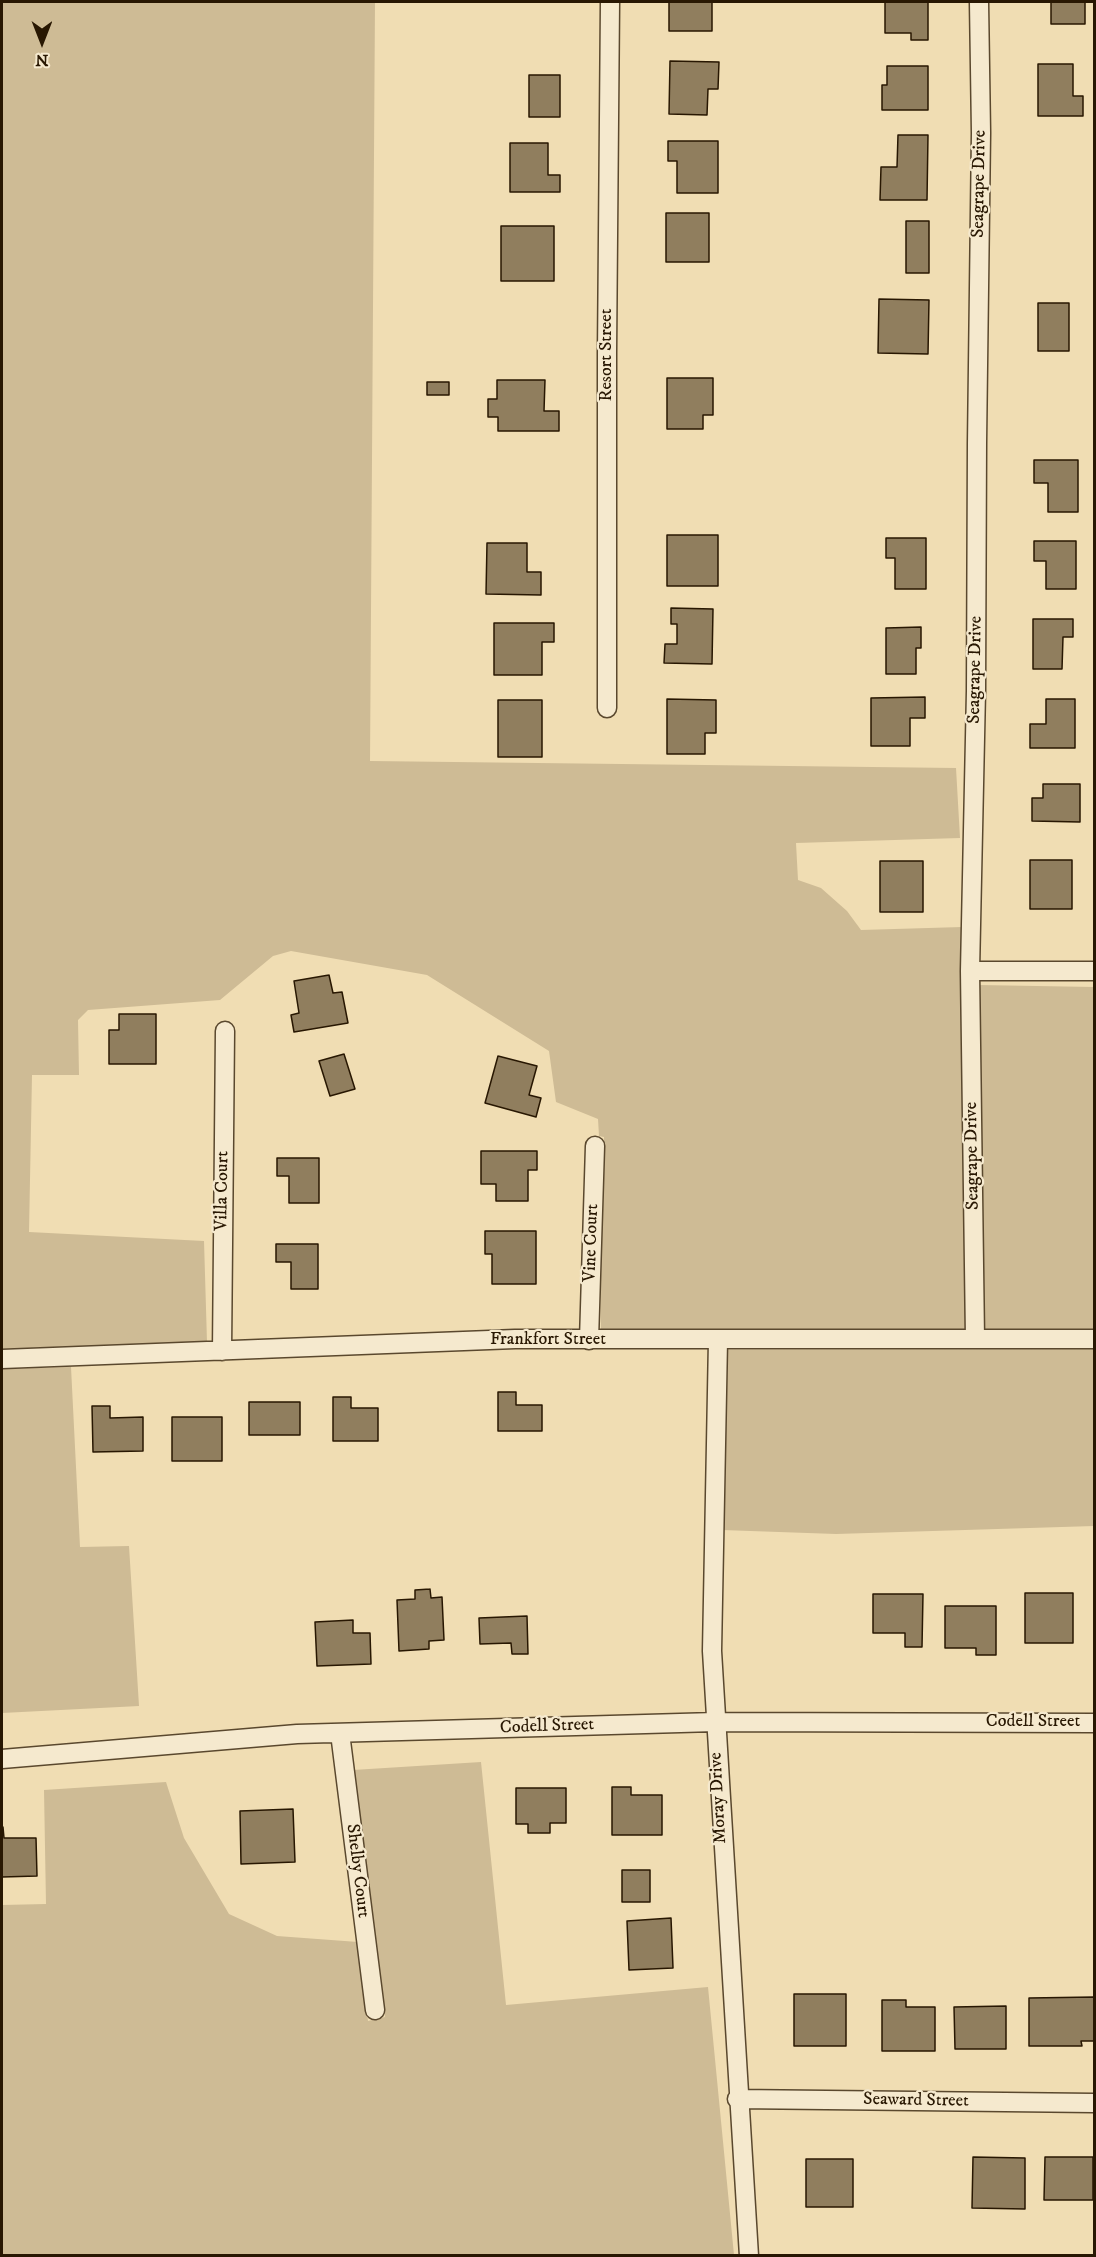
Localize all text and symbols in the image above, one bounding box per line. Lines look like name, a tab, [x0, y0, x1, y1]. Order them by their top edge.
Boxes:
north arrow	[12, 12, 72, 72]
text: N	[35, 50, 49, 70]
street label: Seagrape Drive	[968, 130, 992, 238]
street label: Resort Street	[596, 309, 618, 401]
street label: Seagrape Drive	[964, 616, 988, 724]
street label: Seagrape Drive	[961, 1102, 985, 1210]
street label: Villa Court	[212, 1151, 234, 1231]
street label: Vine Court	[580, 1203, 604, 1283]
street label: Frankfort Street	[490, 1329, 606, 1351]
street label: Codell Street	[986, 1711, 1080, 1733]
street label: Codell Street	[499, 1715, 595, 1739]
street label: Moray Drive	[706, 1752, 732, 1844]
street label: Shelby Court	[341, 1823, 373, 1919]
street label: Seaward Street	[863, 2089, 969, 2113]

